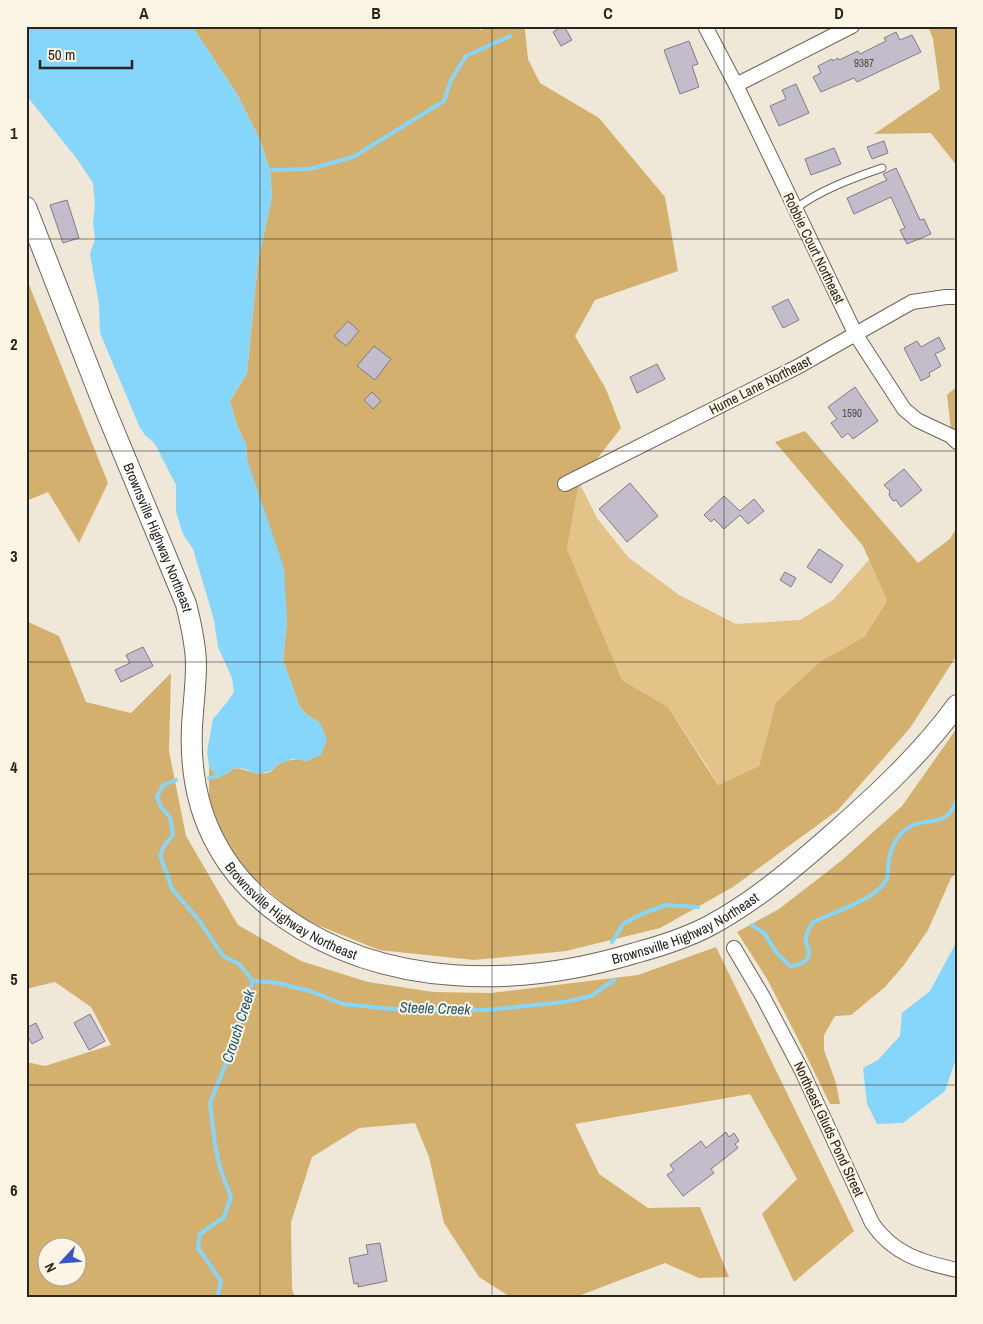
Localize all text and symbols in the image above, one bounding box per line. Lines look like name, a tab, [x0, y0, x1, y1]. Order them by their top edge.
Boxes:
text: A	[139, 2, 149, 24]
text: B	[371, 2, 381, 24]
text: C	[603, 2, 613, 24]
text: D	[834, 2, 844, 24]
scale bar	[40, 38, 132, 70]
text: 50 m	[48, 44, 75, 65]
house number: 9387	[854, 56, 874, 70]
text: 1	[10, 122, 18, 144]
street label: Robbie Court Northeast	[779, 190, 849, 306]
text: 2	[10, 333, 18, 355]
street label: Hume Lane Northeast	[706, 351, 814, 419]
house number: 1590	[842, 406, 862, 420]
street label: Brownsville Highway Northeast	[119, 460, 197, 614]
text: 3	[10, 545, 18, 567]
text: 4	[10, 756, 18, 778]
street label: Brownsville Highway Northeast	[221, 858, 359, 964]
street label: Brownsville Highway Northeast	[610, 888, 762, 968]
text: 5	[10, 968, 18, 990]
water label: Crouch Creek	[216, 986, 260, 1065]
water label: Steele Creek	[399, 996, 472, 1020]
street label: Northeast Gluds Pond Street	[790, 1059, 868, 1199]
text: 6	[10, 1179, 18, 1201]
north arrow	[38, 1236, 88, 1286]
text: N	[40, 1260, 60, 1275]

